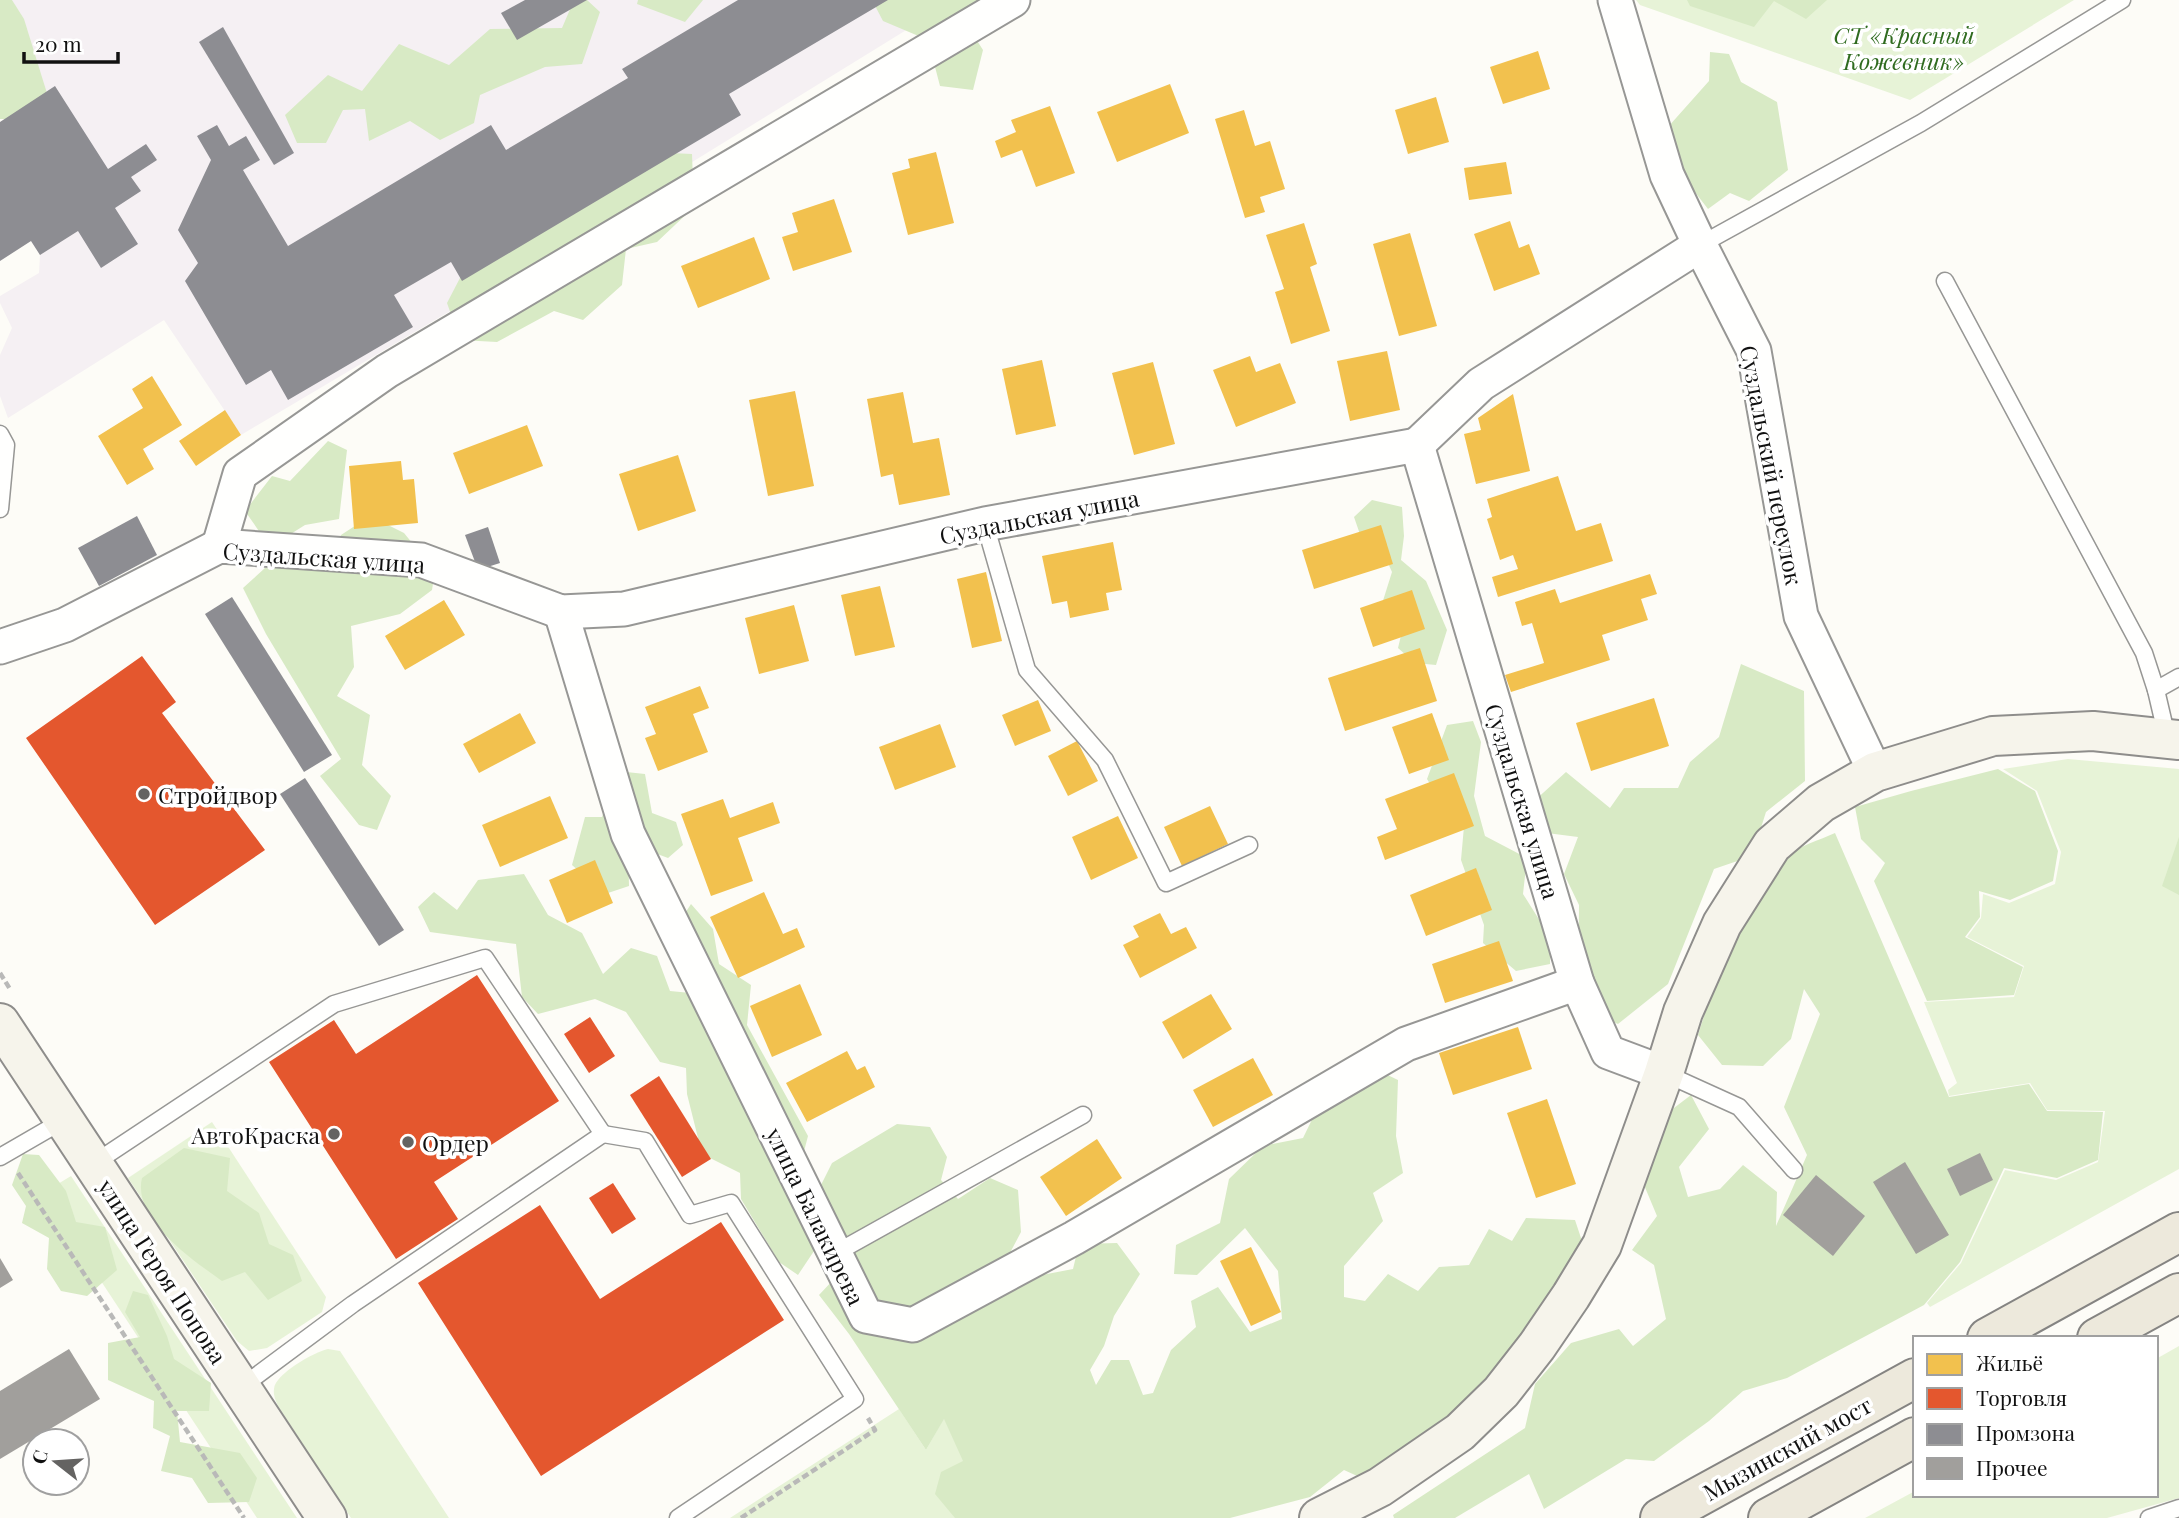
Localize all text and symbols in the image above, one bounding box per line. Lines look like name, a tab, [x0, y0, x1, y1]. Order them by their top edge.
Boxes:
park label: СТ «Красный Кожевник»	[1834, 19, 1975, 76]
scale bar	[24, 21, 119, 65]
text: 20 m	[35, 29, 82, 57]
street label: Суздальский переулок	[1734, 342, 1810, 588]
street label: Суздальская улица	[937, 481, 1142, 551]
street label: Суздальская улица	[222, 534, 427, 580]
street label: Суздальская улица	[1479, 700, 1568, 903]
place label: Стройдвор	[158, 779, 278, 810]
marker: Стройдвор	[136, 786, 152, 802]
place label: АвтоКраска	[191, 1119, 321, 1150]
street label: улица Балакирева	[759, 1121, 873, 1310]
marker: АвтоКраска	[326, 1126, 342, 1142]
place label: Ордер	[422, 1127, 489, 1158]
marker: Ордер	[400, 1134, 416, 1150]
street label: улица Героя Попова	[91, 1172, 235, 1370]
legend	[1913, 1336, 2158, 1497]
text: Жильё	[1976, 1348, 2043, 1376]
text: Торговля	[1976, 1383, 2067, 1411]
street label: Мызинский мост	[1697, 1389, 1877, 1507]
text: Промзона	[1976, 1418, 2075, 1446]
north arrow	[21, 1427, 91, 1497]
text: С	[24, 1447, 53, 1467]
text: Прочее	[1976, 1453, 2048, 1481]

